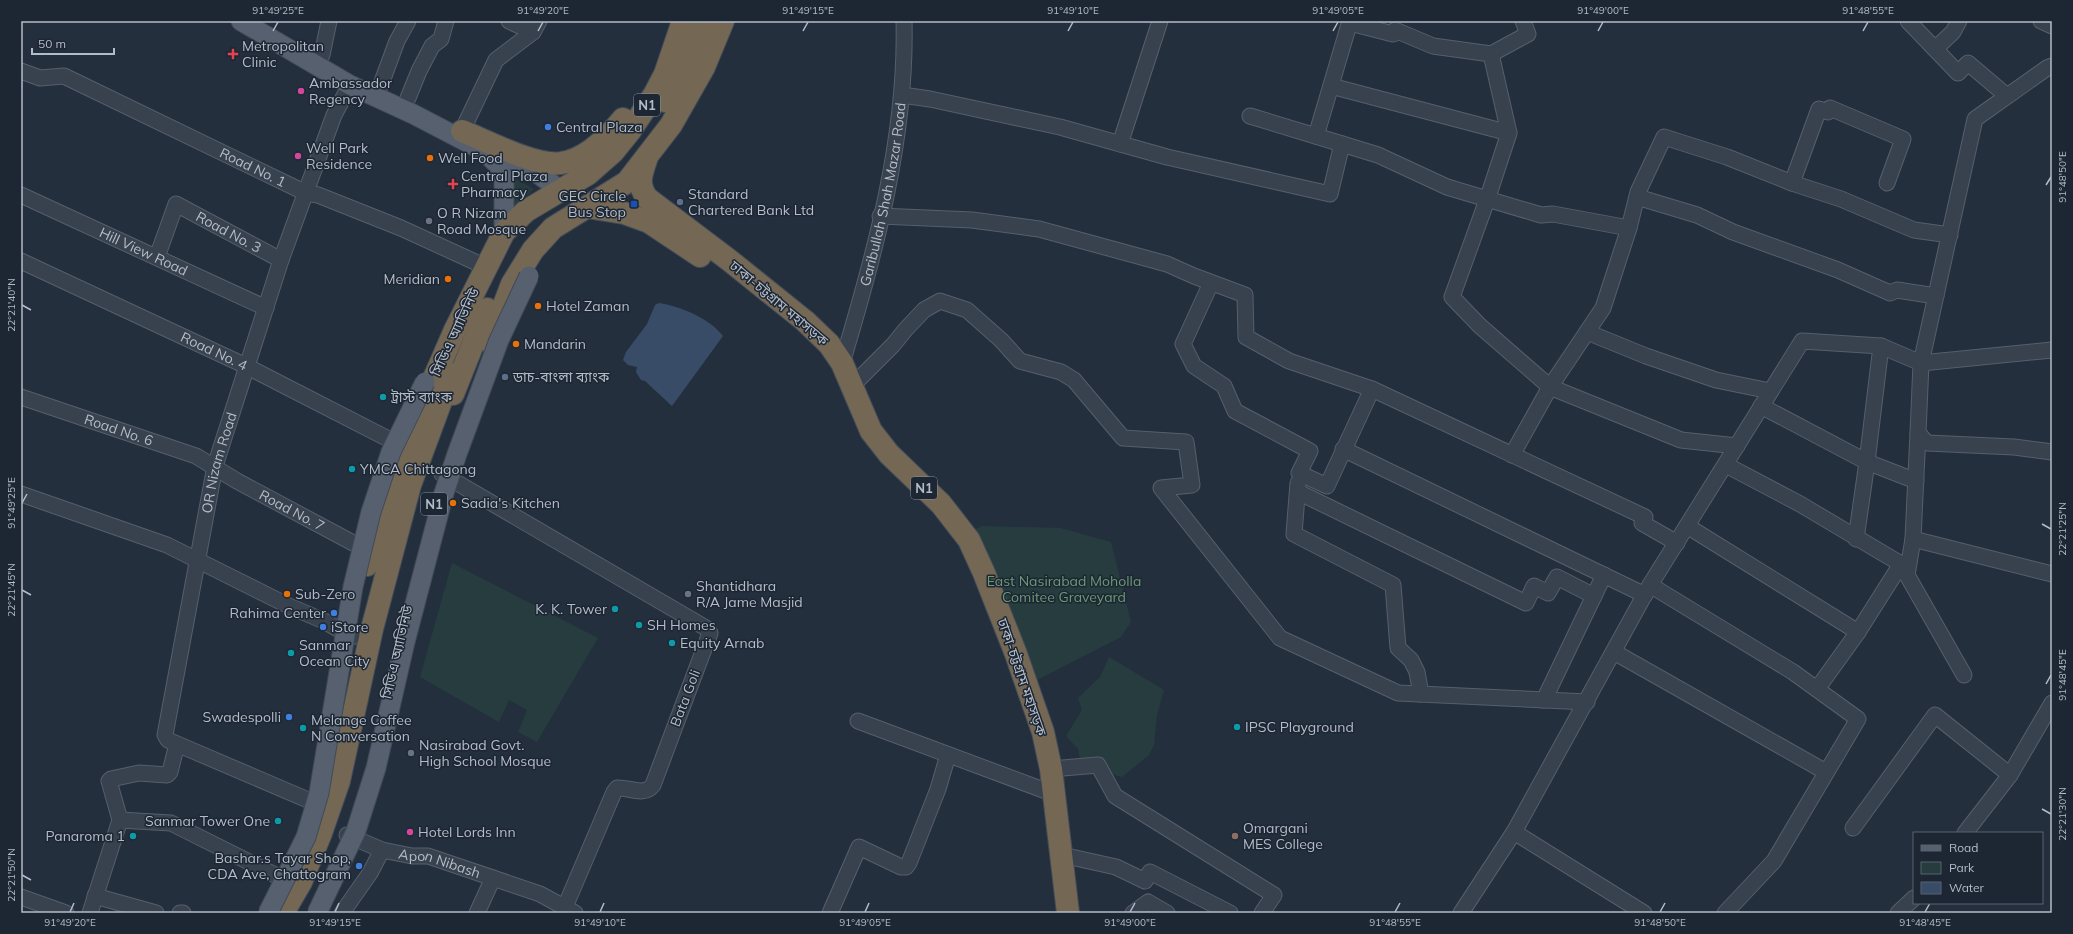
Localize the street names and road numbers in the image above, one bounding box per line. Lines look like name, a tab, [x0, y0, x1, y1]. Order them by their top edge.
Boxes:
road number: N1	[634, 94, 660, 116]
street label: Garibullah Shah Mazar Road	[856, 102, 910, 288]
street label: Road No. 1	[217, 144, 289, 191]
street label: Road No. 3	[193, 207, 264, 257]
street label: Hill View Road	[97, 223, 191, 280]
street label: ঢাকা-চট্টগ্রাম মহাসড়ক	[725, 256, 833, 350]
street label: সিডিএ অ্যাভিনিউ	[426, 284, 484, 380]
street label: Road No. 4	[178, 328, 251, 375]
street label: Road No. 6	[82, 410, 155, 450]
street label: OR Nizam Road	[197, 410, 241, 515]
road number: N1	[911, 477, 937, 499]
street label: Road No. 7	[256, 486, 328, 535]
road number: N1	[421, 493, 447, 515]
street label: সিডিএ অ্যাভিনিউ	[377, 602, 417, 702]
street label: ঢাকা-চট্টগ্রাম মহাসড়ক	[993, 615, 1051, 739]
street label: Bata Goli	[666, 667, 704, 729]
street label: Apon Nibash	[397, 845, 483, 882]

